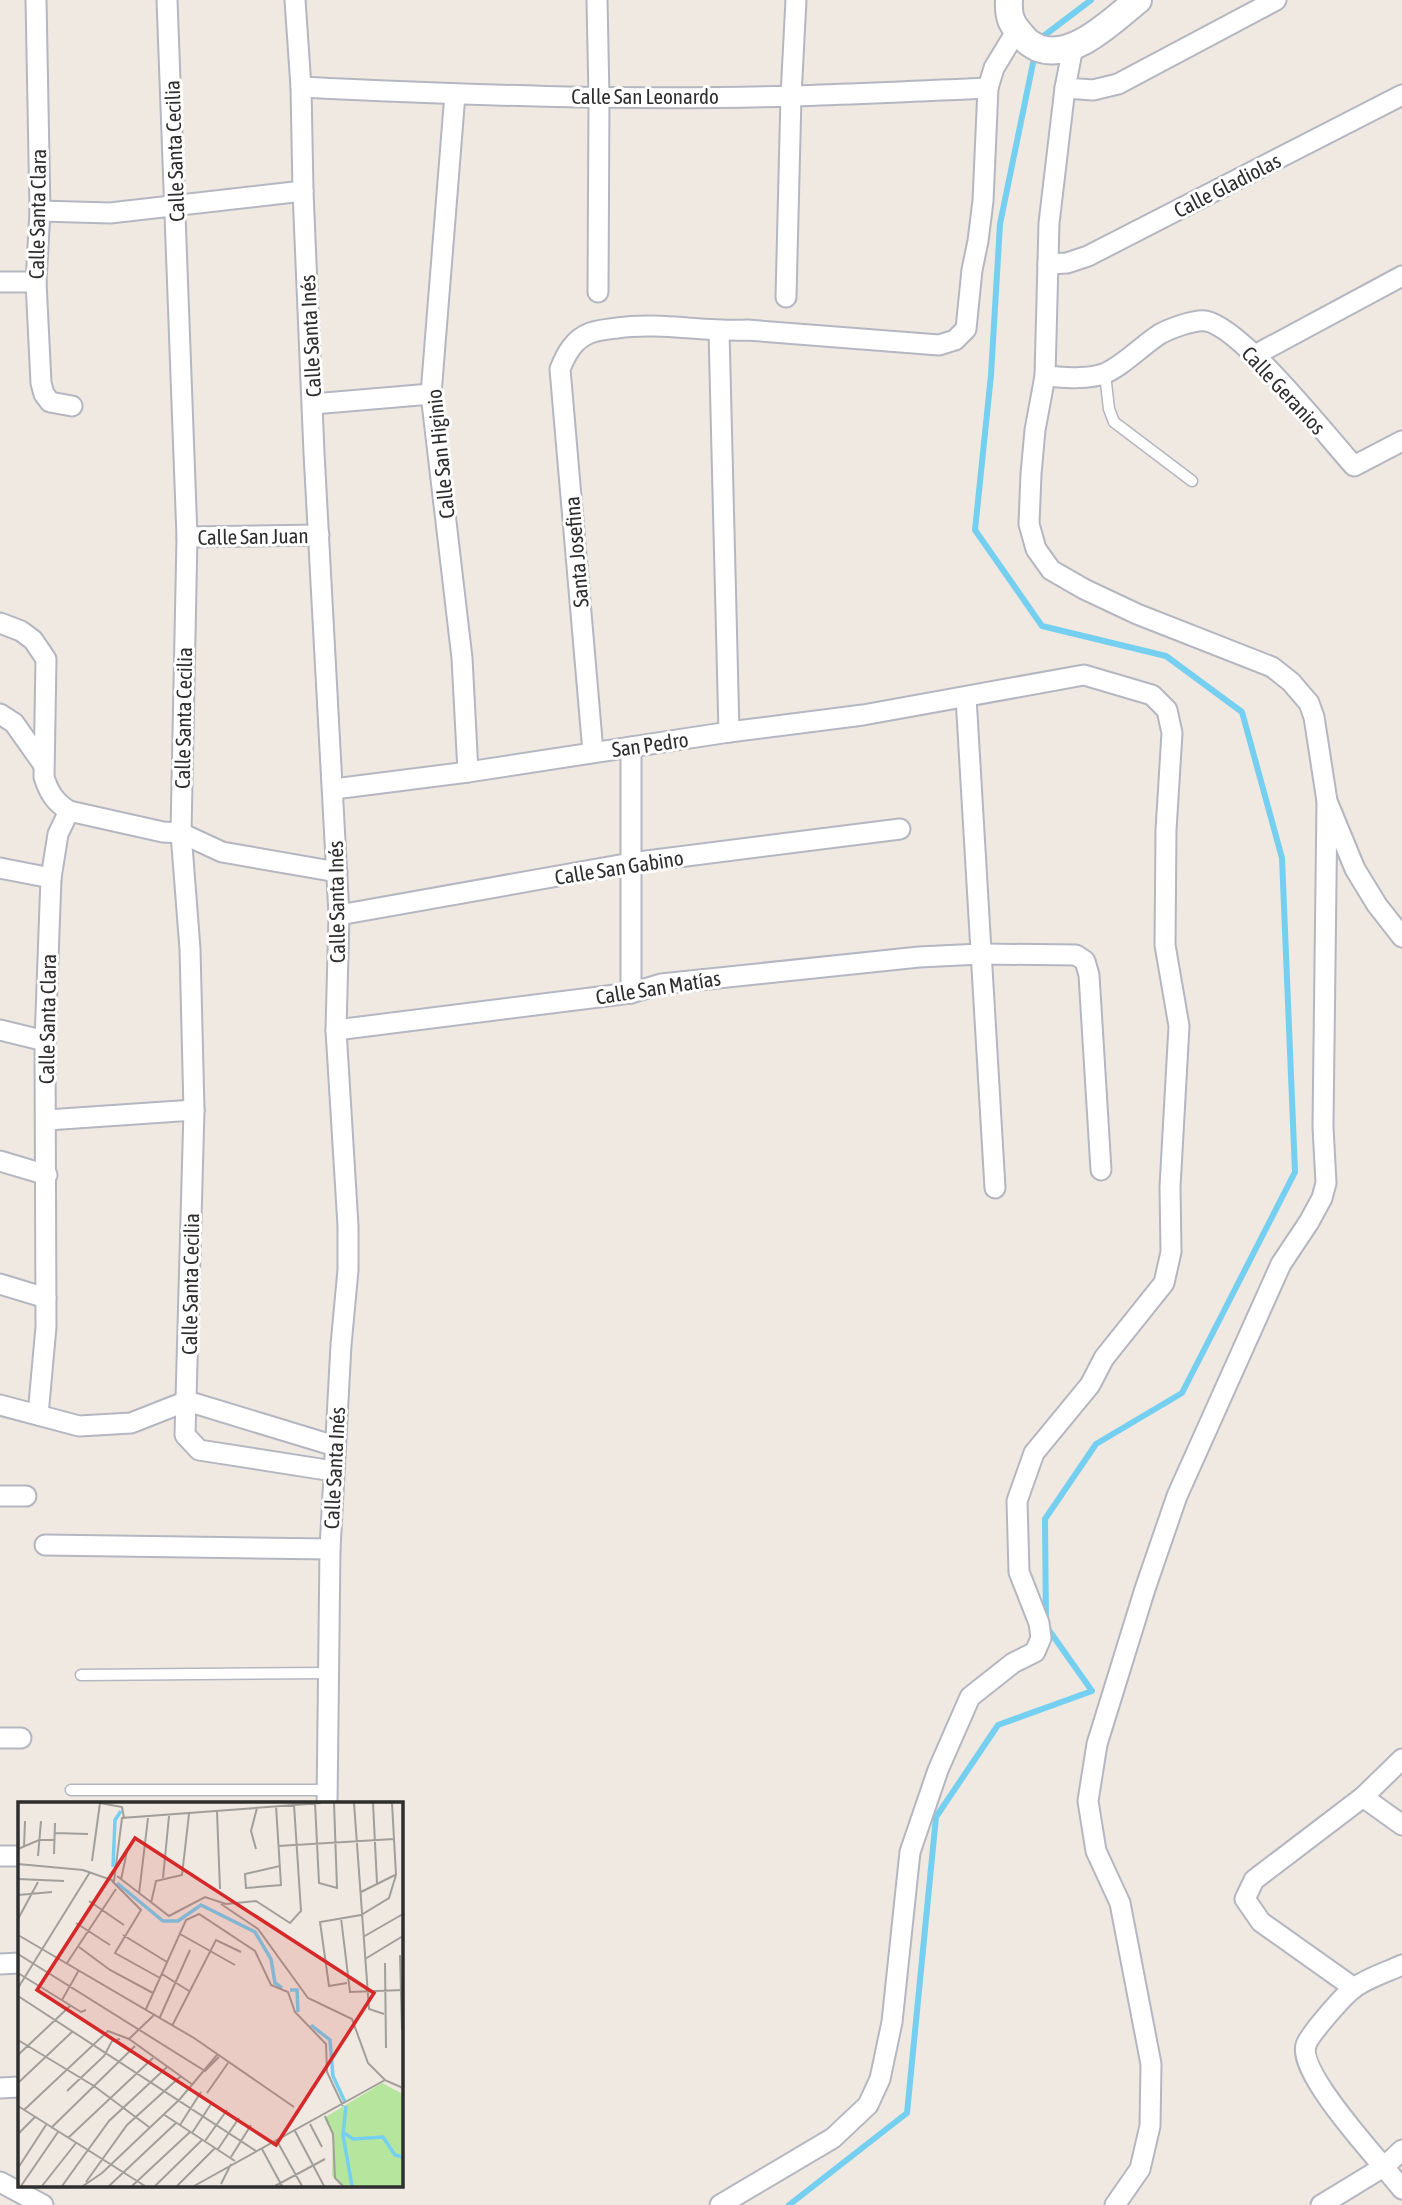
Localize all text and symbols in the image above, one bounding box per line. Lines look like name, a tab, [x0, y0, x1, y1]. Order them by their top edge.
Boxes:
street label: Calle Santa Cecilia	[160, 80, 188, 222]
street label: Calle San Leonardo	[571, 84, 719, 108]
street label: Calle Gladiolas	[1170, 148, 1284, 222]
street label: Calle Santa Clara	[24, 149, 50, 279]
street label: Calle Santa Inés	[295, 274, 325, 398]
street label: Calle Geranios	[1237, 341, 1331, 439]
street label: Calle San Higinio	[421, 388, 459, 520]
street label: Santa Josefina	[559, 495, 593, 609]
street label: Calle San Juan	[197, 523, 309, 549]
street label: Calle Santa Cecilia	[170, 647, 196, 789]
street label: San Pedro	[610, 727, 690, 761]
street label: Calle Santa Inés	[323, 841, 349, 963]
street label: Calle San Gabino	[553, 845, 685, 889]
street label: Calle Santa Clara	[34, 954, 60, 1084]
street label: Calle San Matías	[594, 965, 722, 1009]
street label: Calle Santa Cecilia	[177, 1213, 203, 1355]
street label: Calle Santa Inés	[319, 1406, 349, 1530]
inset map	[18, 1802, 402, 2188]

